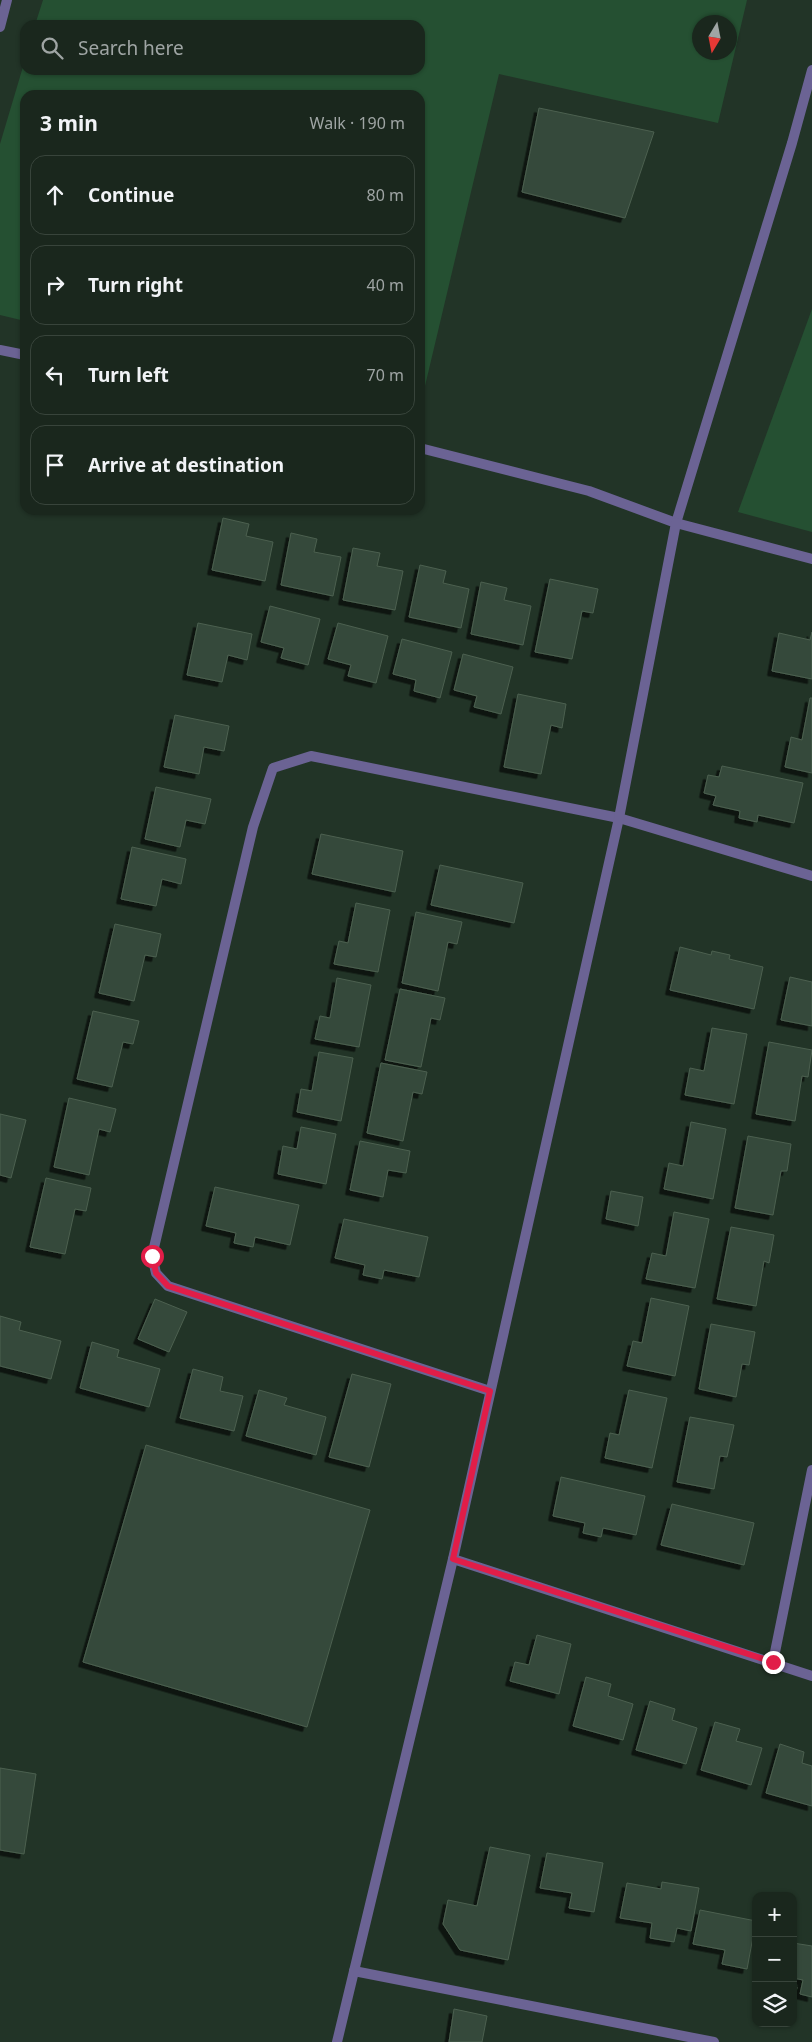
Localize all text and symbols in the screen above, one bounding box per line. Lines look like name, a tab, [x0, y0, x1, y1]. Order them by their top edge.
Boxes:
north arrow	[692, 15, 737, 60]
search box	[20, 20, 425, 75]
icon: search	[38, 34, 66, 62]
text: Search here	[78, 35, 184, 61]
text: 3 min	[40, 109, 98, 137]
text: Walk · 190 m	[310, 112, 405, 134]
icon: ahead	[41, 181, 69, 209]
text: Continue	[88, 182, 174, 208]
text: 80 m	[367, 184, 404, 206]
icon: right	[41, 271, 69, 299]
text: Turn right	[88, 272, 183, 298]
text: 40 m	[367, 274, 404, 296]
icon: left	[41, 361, 69, 389]
text: Turn left	[88, 362, 169, 388]
text: 70 m	[367, 364, 404, 386]
icon: arrive	[41, 451, 69, 479]
text: Arrive at destination	[88, 452, 284, 478]
route start	[141, 1245, 164, 1268]
route end	[762, 1651, 785, 1674]
map controls	[752, 1892, 797, 2027]
button: +	[752, 1892, 797, 1937]
button: −	[752, 1937, 797, 1982]
button: layers	[752, 1982, 797, 2027]

